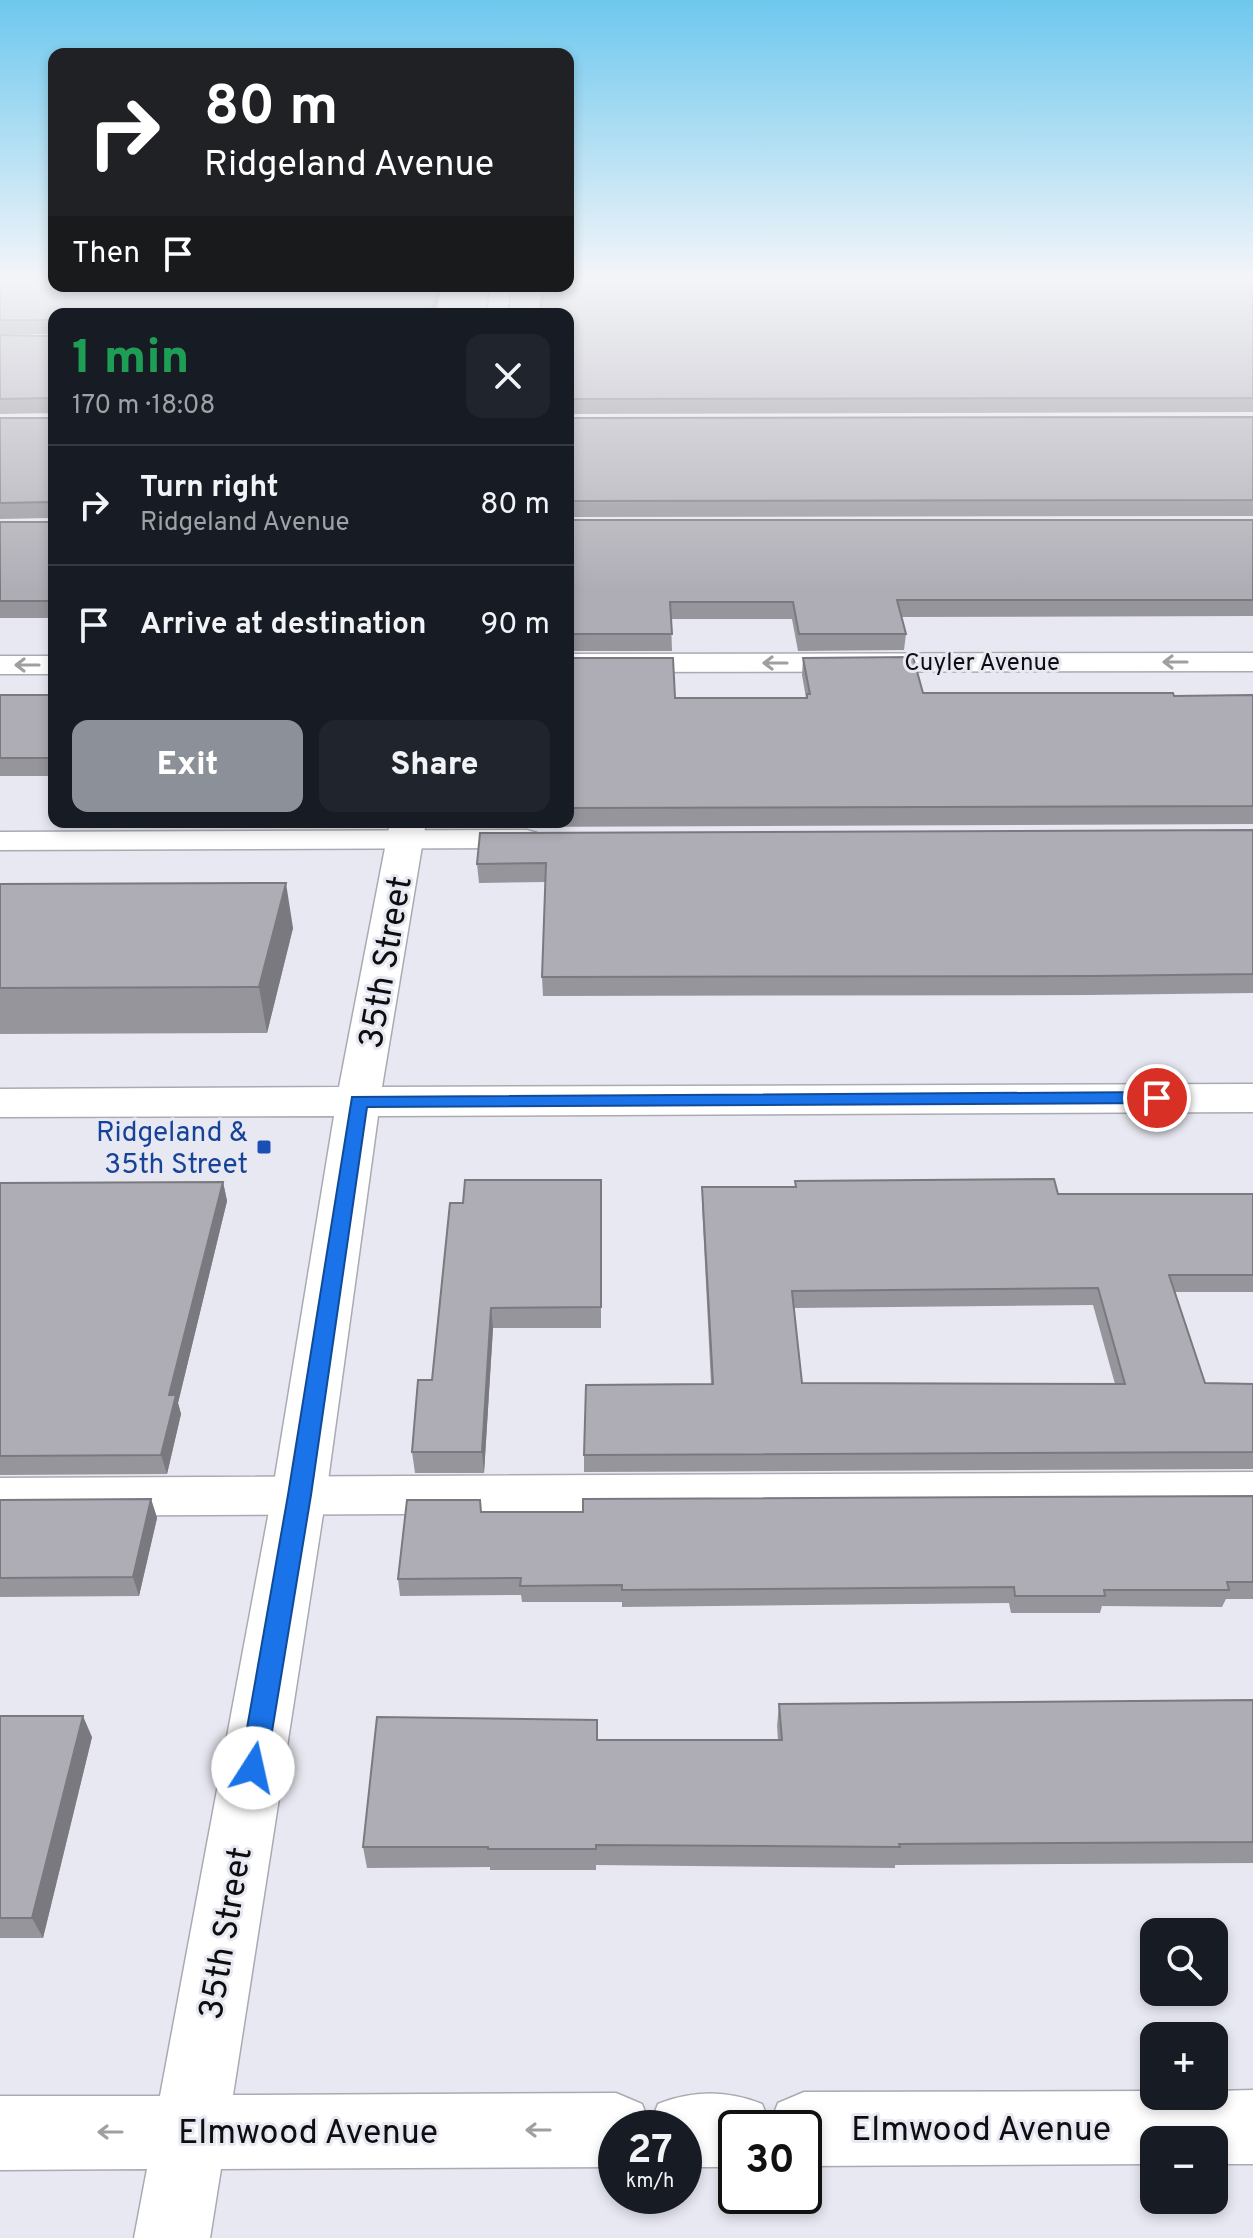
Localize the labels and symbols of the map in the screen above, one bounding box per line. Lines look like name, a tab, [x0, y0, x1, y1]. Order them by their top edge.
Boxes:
street label: Cuyler Avenue	[904, 649, 1060, 679]
one-way arrow	[1162, 654, 1189, 670]
one-way arrow	[762, 655, 789, 671]
one-way arrow	[14, 657, 41, 673]
street label: 35th Street	[351, 873, 424, 1052]
pin	[1123, 1064, 1191, 1132]
place label: Ridgeland & 35th Street	[96, 1116, 248, 1184]
marker: Ridgeland & 35th Street	[255, 1138, 273, 1156]
position arrow	[211, 1726, 295, 1810]
street label: 35th Street	[191, 1844, 264, 2023]
speed limit sign: 30	[718, 2110, 822, 2214]
street label: Elmwood Avenue	[851, 2110, 1111, 2153]
street label: Elmwood Avenue	[178, 2113, 438, 2156]
one-way arrow	[525, 2123, 552, 2138]
one-way arrow	[97, 2124, 124, 2140]

